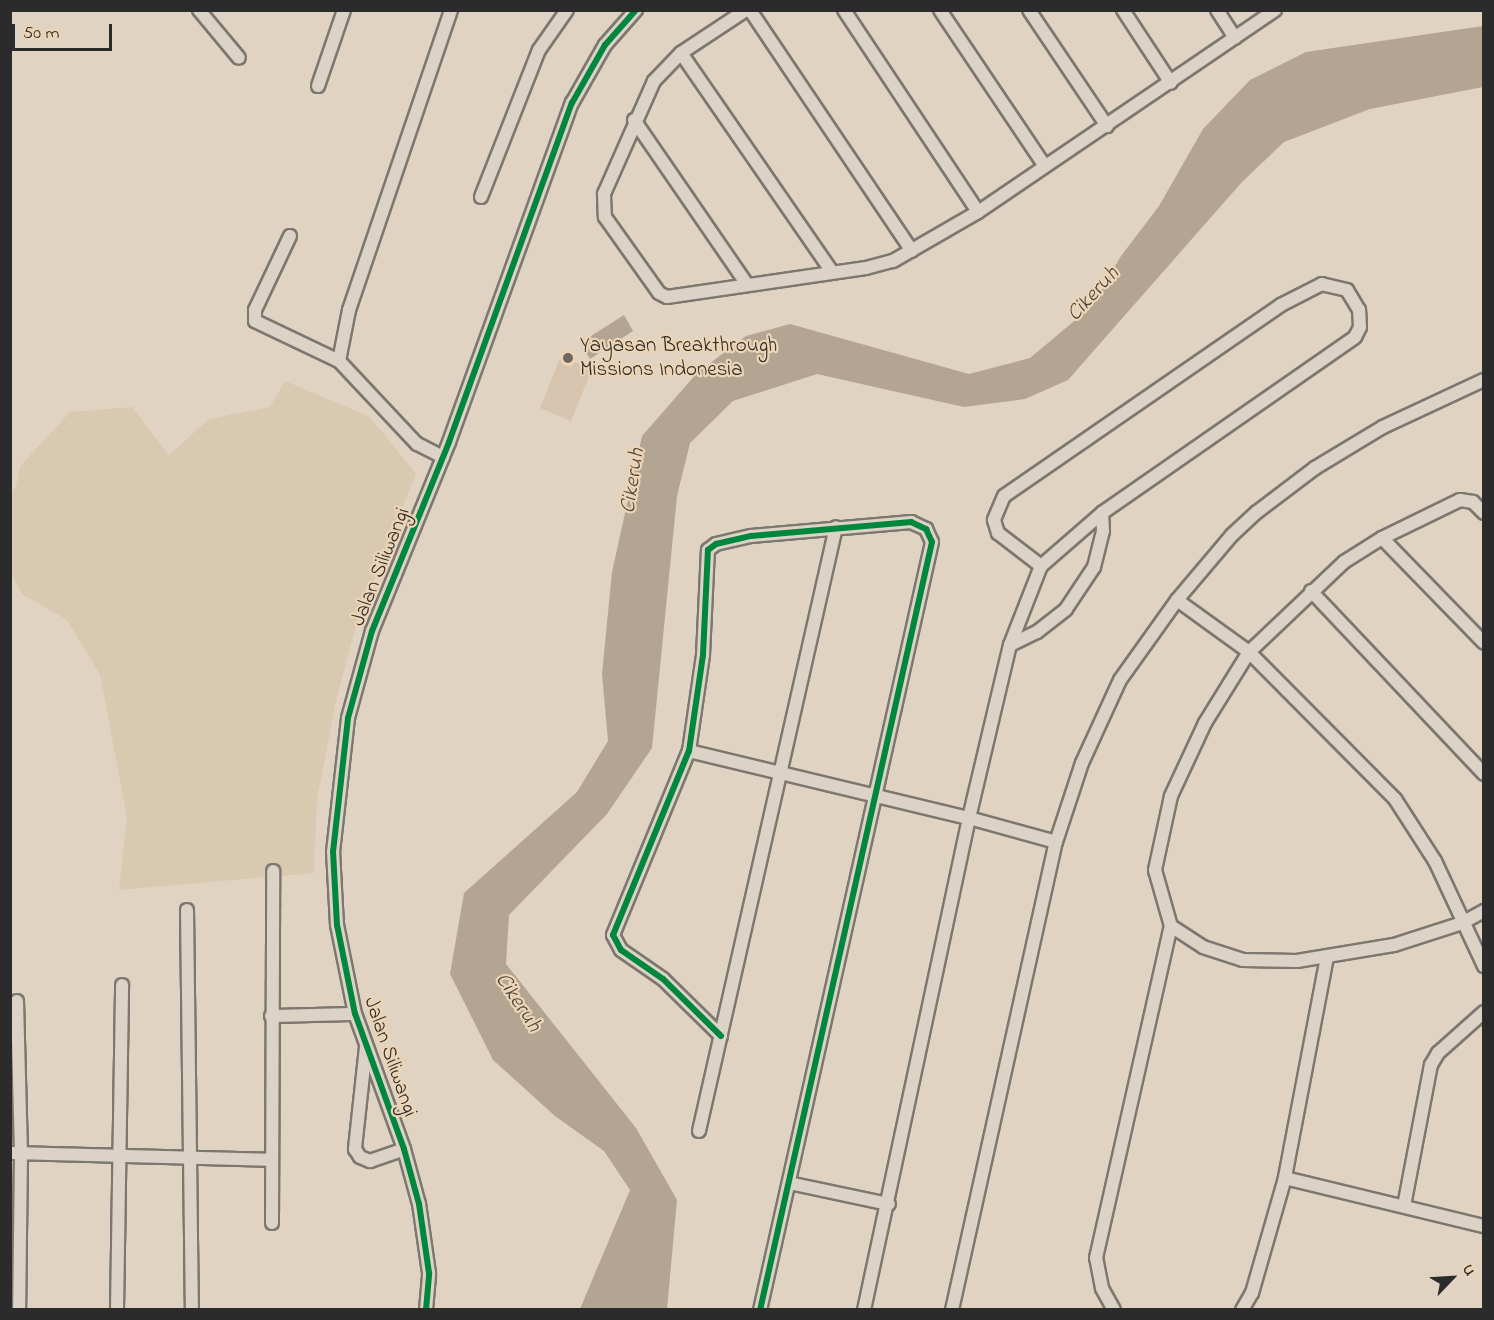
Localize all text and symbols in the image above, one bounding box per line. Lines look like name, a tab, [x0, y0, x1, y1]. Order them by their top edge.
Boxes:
scale bar	[15, 12, 116, 50]
text: 50 m	[23, 21, 60, 47]
water label: Cikeruh	[1062, 262, 1126, 328]
place label: Yayasan Breakthrough Missions Indonesia	[580, 333, 777, 383]
marker: Yayasan Breakthrough Missions Indonesia	[561, 351, 575, 365]
water label: Cikeruh	[616, 447, 652, 515]
street label: Jalan Siliwangi	[346, 504, 416, 630]
water label: Cikeruh	[488, 968, 546, 1038]
street label: Jalan Siliwangi	[358, 994, 422, 1120]
north arrow	[1422, 1248, 1482, 1308]
text: U	[1455, 1261, 1481, 1280]

